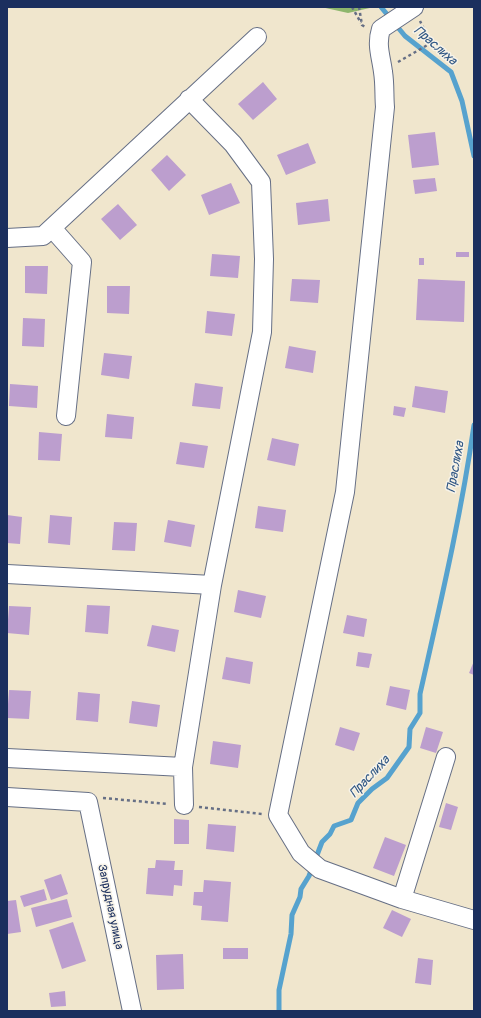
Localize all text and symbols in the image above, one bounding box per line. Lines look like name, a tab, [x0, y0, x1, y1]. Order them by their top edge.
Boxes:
water label: Праслиха	[410, 23, 460, 69]
water label: Праслиха	[444, 440, 468, 494]
water label: Праслиха	[347, 753, 393, 801]
street label: Запрудная улица	[94, 863, 126, 951]

